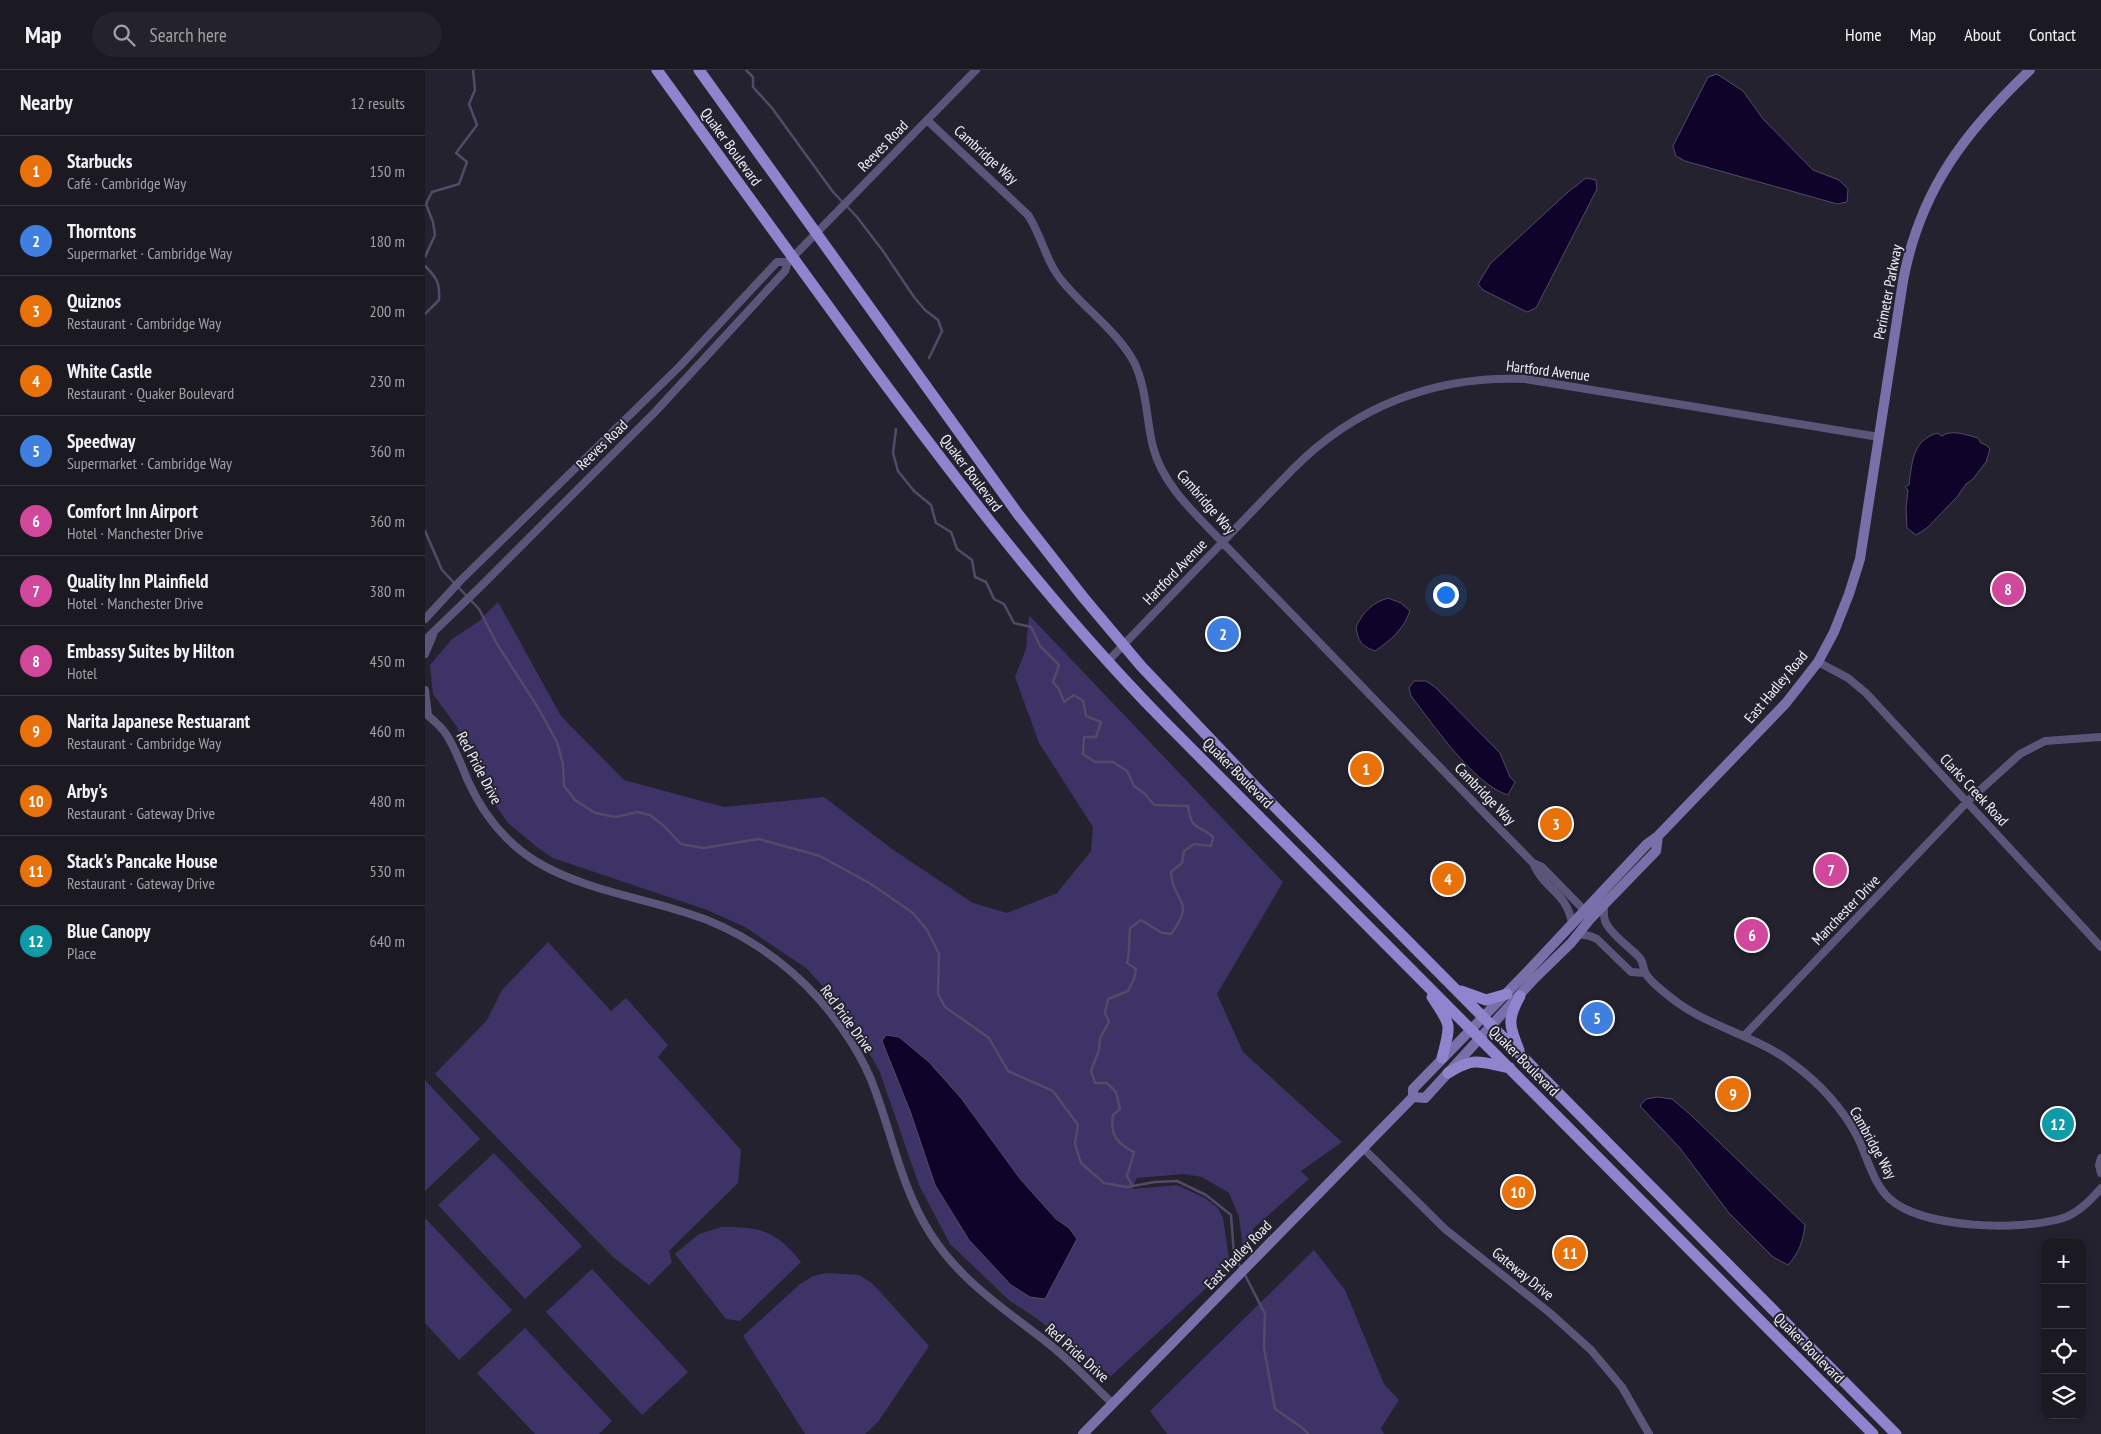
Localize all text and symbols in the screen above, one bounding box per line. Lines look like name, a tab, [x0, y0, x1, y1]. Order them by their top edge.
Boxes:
search box	[92, 12, 442, 57]
text: Map	[25, 19, 62, 50]
icon: search	[110, 21, 138, 49]
text: Search here	[150, 23, 227, 47]
text: Home	[1845, 23, 1882, 46]
text: Map	[1910, 23, 1936, 46]
text: About	[1964, 23, 2001, 46]
text: Contact	[2029, 23, 2076, 46]
text: Nearby	[20, 89, 73, 116]
text: 12 results	[350, 93, 405, 113]
street label: Quaker Boulevard	[697, 104, 766, 189]
street label: Reeves Road	[853, 116, 912, 175]
street label: Cambridge Way	[950, 121, 1023, 189]
text: Starbucks	[67, 149, 132, 173]
text: 1	[32, 161, 40, 181]
text: 150 m	[370, 161, 405, 181]
text: Café · Cambridge Way	[67, 173, 186, 193]
text: Thorntons	[67, 219, 136, 243]
text: 2	[32, 231, 40, 251]
text: 180 m	[370, 231, 405, 251]
text: Supermarket · Cambridge Way	[67, 243, 232, 263]
street label: Perimeter Parkway	[1869, 243, 1906, 341]
text: Quiznos	[67, 289, 121, 313]
text: 3	[32, 301, 40, 321]
text: 200 m	[370, 301, 405, 321]
text: Restaurant · Cambridge Way	[67, 313, 221, 333]
street label: Hartford Avenue	[1505, 356, 1591, 385]
text: White Castle	[67, 359, 152, 383]
text: 4	[32, 371, 40, 391]
text: 230 m	[370, 371, 405, 391]
text: Restaurant · Quaker Boulevard	[67, 383, 234, 403]
street label: Reeves Road	[572, 415, 631, 474]
text: Speedway	[67, 429, 135, 453]
street label: Quaker Boulevard	[936, 430, 1007, 515]
text: 5	[32, 441, 40, 461]
text: 360 m	[370, 441, 405, 461]
text: Supermarket · Cambridge Way	[67, 453, 232, 473]
street label: Cambridge Way	[1173, 465, 1240, 538]
text: Comfort Inn Airport	[67, 499, 198, 523]
text: 6	[32, 511, 40, 531]
text: 360 m	[370, 511, 405, 531]
text: Hotel · Manchester Drive	[67, 523, 203, 543]
street label: Hartford Avenue	[1139, 535, 1211, 609]
text: Quality Inn Plainfield	[67, 569, 209, 593]
pin: 8	[1992, 570, 2024, 608]
text: 7	[32, 581, 40, 601]
text: 380 m	[370, 581, 405, 601]
your location	[1433, 582, 1459, 608]
text: Hotel · Manchester Drive	[67, 593, 203, 613]
pin: 2	[1207, 615, 1239, 653]
text: Embassy Suites by Hilton	[67, 639, 234, 663]
street label: East Hadley Road	[1740, 647, 1811, 727]
text: 8	[32, 651, 40, 671]
text: 450 m	[370, 651, 405, 671]
text: Hotel	[67, 663, 97, 683]
text: Narita Japanese Restuarant	[67, 709, 250, 733]
text: 9	[32, 721, 40, 741]
text: 460 m	[370, 721, 405, 741]
street label: Red Pride Drive	[452, 728, 506, 807]
text: Restaurant · Cambridge Way	[67, 733, 221, 753]
street label: Quaker Boulevard	[1199, 733, 1278, 812]
pin: 1	[1350, 750, 1382, 788]
street label: Clarks Creek Road	[1936, 750, 2013, 830]
street label: Cambridge Way	[1451, 758, 1520, 829]
text: Arby's	[67, 779, 108, 803]
text: 10	[28, 791, 44, 811]
text: 480 m	[370, 791, 405, 811]
text: Restaurant · Gateway Drive	[67, 803, 215, 823]
pin: 3	[1540, 805, 1572, 843]
text: Stack's Pancake House	[67, 849, 218, 873]
pin: 7	[1815, 851, 1847, 889]
pin: 4	[1432, 860, 1464, 898]
text: 11	[28, 861, 44, 881]
text: 530 m	[370, 861, 405, 881]
street label: Manchester Drive	[1808, 871, 1884, 949]
text: Restaurant · Gateway Drive	[67, 873, 215, 893]
pin: 6	[1736, 916, 1768, 954]
text: Blue Canopy	[67, 919, 150, 943]
text: 12	[28, 931, 44, 951]
text: 640 m	[370, 931, 405, 951]
text: Place	[67, 943, 96, 963]
street label: Red Pride Drive	[816, 981, 878, 1056]
pin: 5	[1581, 999, 1613, 1037]
street label: Quaker Boulevard	[1485, 1021, 1564, 1100]
pin: 9	[1717, 1075, 1749, 1113]
street label: Cambridge Way	[1846, 1103, 1901, 1183]
pin: 12	[2042, 1105, 2074, 1143]
pin: 10	[1502, 1173, 1534, 1211]
street label: East Hadley Road	[1200, 1216, 1275, 1293]
pin: 11	[1554, 1234, 1586, 1272]
map controls	[2041, 1239, 2086, 1419]
button: +	[2041, 1239, 2086, 1284]
street label: Gateway Drive	[1489, 1243, 1558, 1304]
button: −	[2041, 1284, 2086, 1329]
street label: Quaker Boulevard	[1770, 1308, 1849, 1387]
street label: Red Pride Drive	[1041, 1319, 1113, 1386]
button: locate	[2041, 1329, 2086, 1374]
button: layers	[2041, 1374, 2086, 1419]

